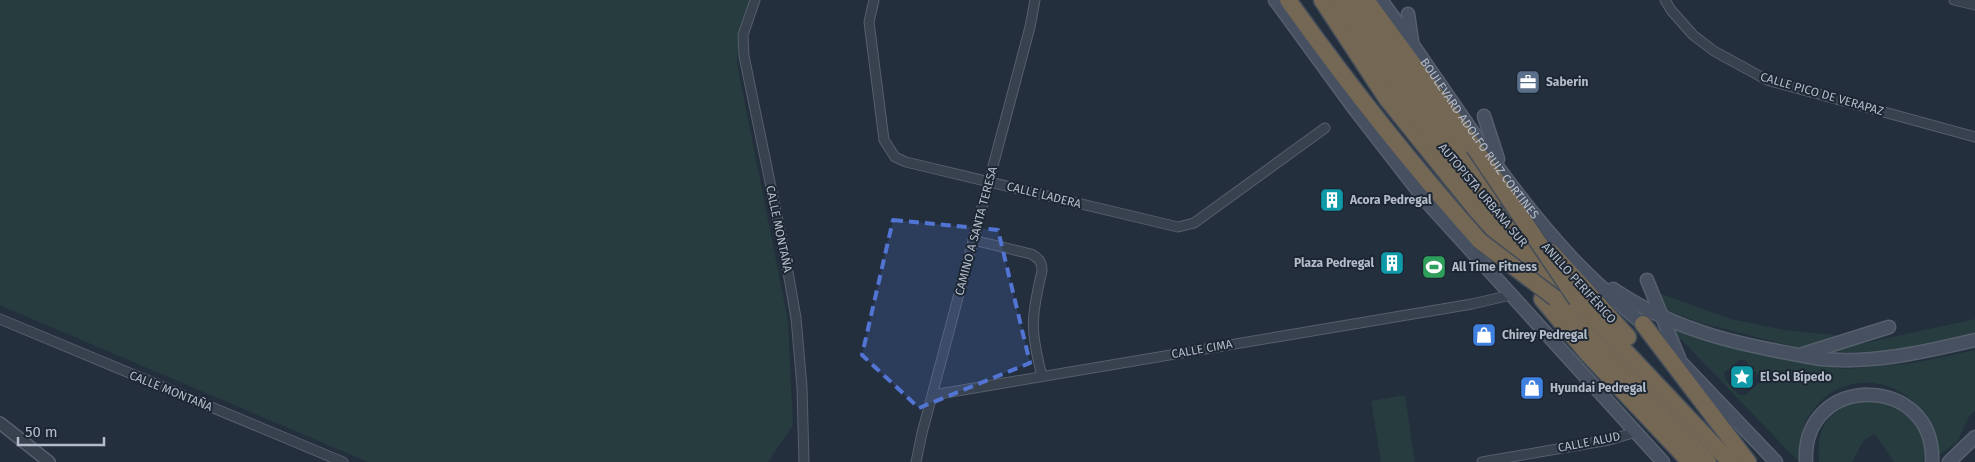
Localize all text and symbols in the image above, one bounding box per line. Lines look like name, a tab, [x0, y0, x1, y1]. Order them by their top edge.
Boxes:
street label: BOULEVARD ADOLFO RUIZ CORTINES	[1417, 55, 1542, 222]
office icon: Saberin	[1515, 69, 1541, 95]
street label: CALLE PICO DE VERAPAZ	[1759, 70, 1885, 118]
place label: Saberin	[1546, 75, 1588, 89]
street label: AUTOPISTA URBANA SUR	[1436, 140, 1530, 250]
street label: CAMINO A SANTA TERESA	[952, 165, 1000, 297]
street label: CALLE LADERA	[1005, 179, 1083, 211]
street label: CALLE MONTAÑA	[763, 184, 796, 274]
building icon: Acora Pedregal	[1319, 187, 1345, 213]
place label: Acora Pedregal	[1349, 193, 1432, 207]
street label: ANILLO PERIFÉRICO	[1539, 239, 1620, 326]
building icon: Plaza Pedregal	[1379, 250, 1405, 276]
sports icon: All Time Fitness	[1421, 254, 1447, 280]
place label: Plaza Pedregal	[1294, 256, 1374, 270]
place label: All Time Fitness	[1451, 260, 1537, 274]
shop icon: Chirey Pedregal	[1471, 322, 1497, 348]
place label: Chirey Pedregal	[1502, 328, 1588, 342]
street label: CALLE CIMA	[1170, 337, 1234, 361]
place icon: El Sol Bípedo	[1729, 364, 1755, 390]
street label: CALLE MONTAÑA	[127, 367, 215, 414]
place label: El Sol Bípedo	[1760, 370, 1832, 384]
shop icon: Hyundai Pedregal	[1519, 375, 1545, 401]
place label: Hyundai Pedregal	[1550, 381, 1647, 395]
scale bar	[18, 414, 104, 446]
text: 50 m	[25, 423, 58, 441]
street label: CALLE ALUD	[1557, 429, 1622, 455]

